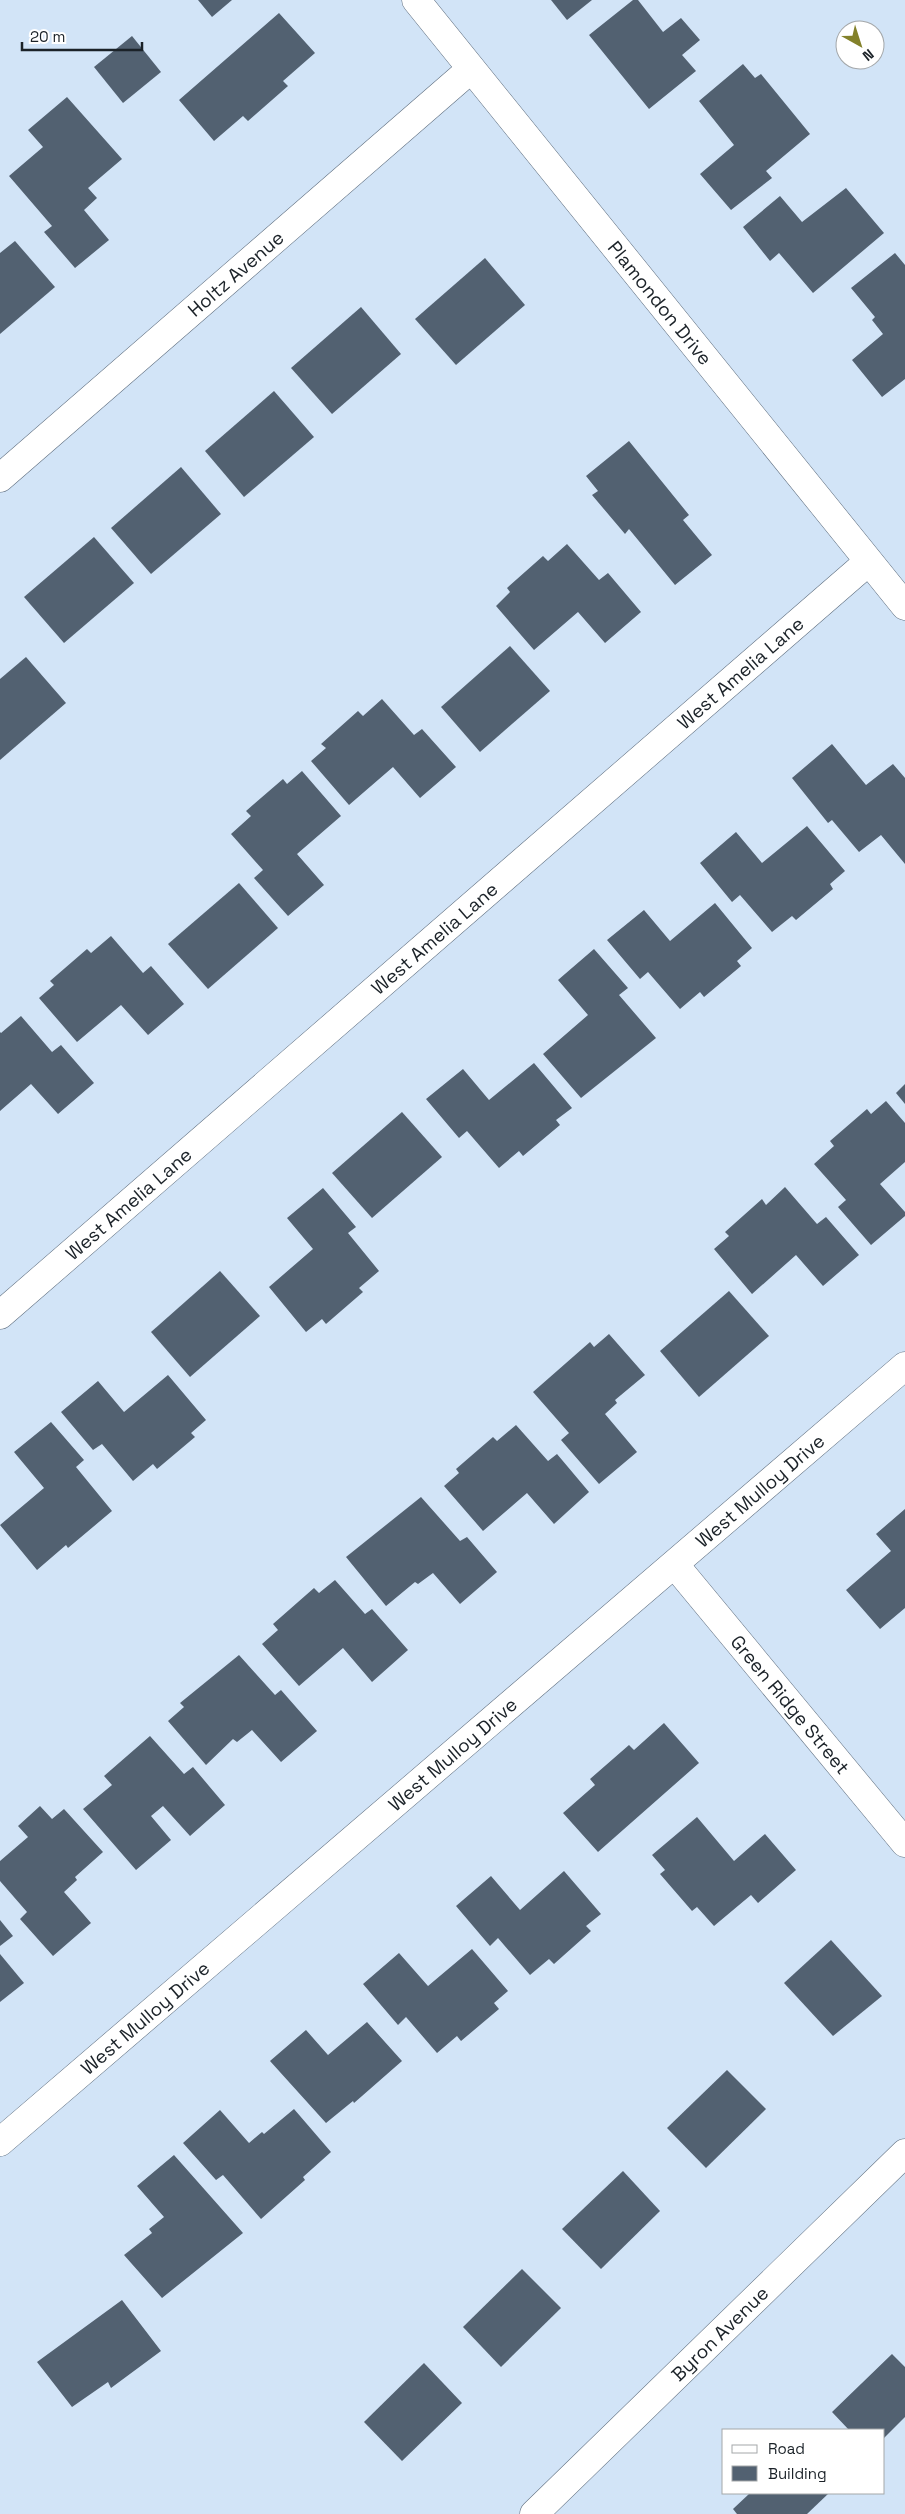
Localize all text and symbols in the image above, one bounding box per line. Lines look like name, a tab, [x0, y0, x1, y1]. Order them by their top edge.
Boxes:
scale bar	[22, 20, 142, 52]
north arrow	[835, 20, 885, 70]
text: 20 m	[30, 27, 65, 46]
text: N	[859, 45, 877, 65]
street label: Holtz Avenue	[183, 225, 289, 322]
street label: Plamondon Drive	[602, 236, 718, 370]
street label: West Amelia Lane	[672, 611, 809, 735]
street label: West Amelia Lane	[366, 877, 503, 1000]
street label: West Amelia Lane	[60, 1142, 197, 1266]
street label: West Mulloy Drive	[690, 1428, 830, 1553]
street label: Green Ridge Street	[725, 1630, 855, 1780]
street label: West Mulloy Drive	[383, 1692, 523, 1817]
street label: West Mulloy Drive	[76, 1956, 215, 2080]
street label: Byron Avenue	[666, 2281, 774, 2387]
legend	[722, 2429, 885, 2494]
text: Road	[768, 2439, 805, 2458]
text: Building	[768, 2464, 827, 2483]

